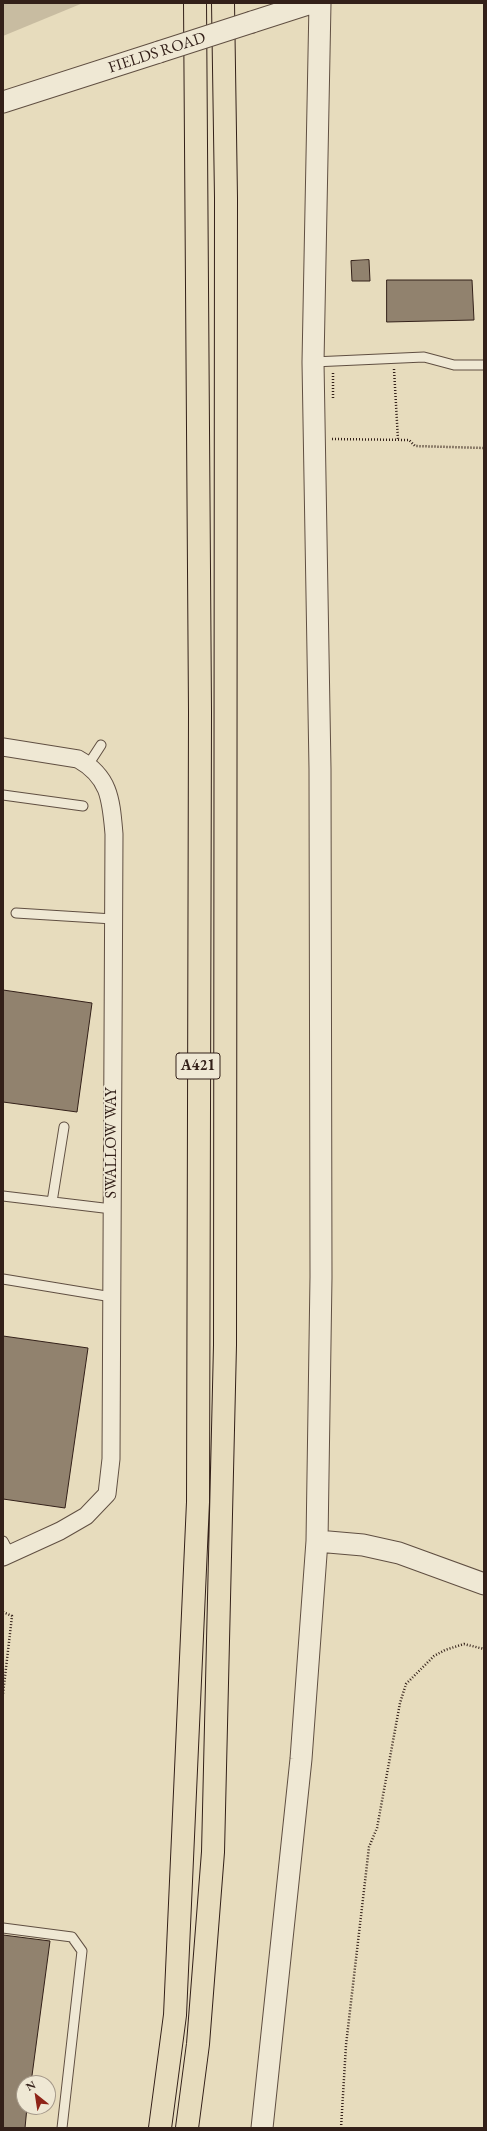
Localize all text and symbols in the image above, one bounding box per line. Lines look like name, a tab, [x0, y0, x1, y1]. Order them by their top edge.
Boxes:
street label: FIELDS ROAD	[106, 28, 208, 78]
road number: A421	[176, 1053, 220, 1079]
street label: SWALLOW WAY	[102, 1088, 122, 1198]
north arrow	[16, 2075, 56, 2115]
text: N	[23, 2077, 38, 2094]

